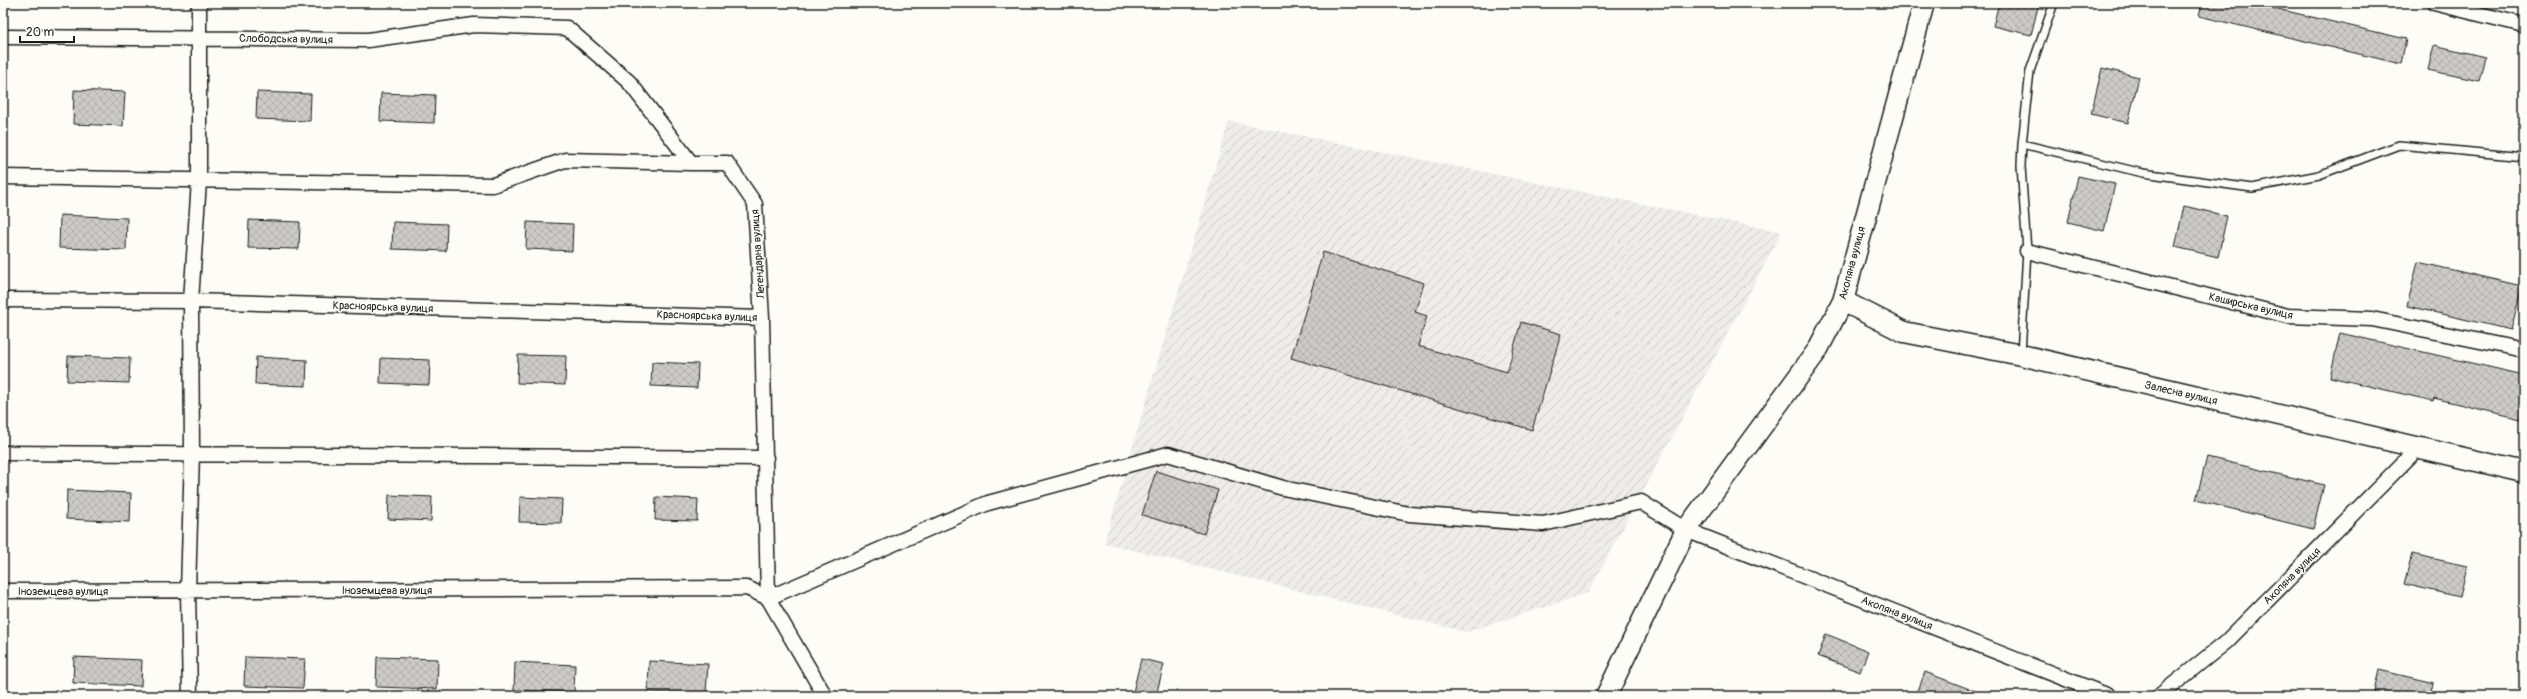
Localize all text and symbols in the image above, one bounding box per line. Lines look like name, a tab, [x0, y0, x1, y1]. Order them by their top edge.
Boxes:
scale bar	[20, 18, 74, 44]
text: 20 m	[26, 25, 55, 40]
street label: Слободська вулиця	[239, 32, 333, 46]
street label: Легендарна вулиця	[748, 209, 768, 300]
street label: Акопяна вулиця	[1836, 225, 1868, 301]
street label: Каширська вулиця	[2208, 290, 2294, 322]
street label: Красноярська вулиця	[332, 299, 434, 315]
street label: Красноярська вулиця	[656, 308, 758, 324]
street label: Залесна вулиця	[2143, 378, 2219, 408]
street label: Акопяна вулиця	[2261, 545, 2323, 607]
street label: Іноземцева вулиця	[342, 584, 432, 597]
street label: Іноземцева вулиця	[18, 585, 108, 598]
street label: Акопяна вулиця	[1860, 593, 1934, 633]

